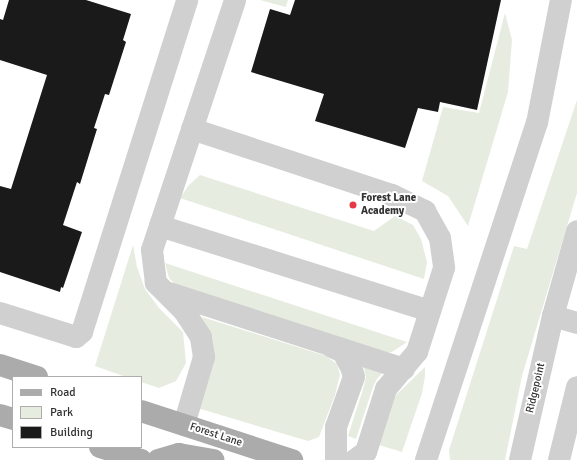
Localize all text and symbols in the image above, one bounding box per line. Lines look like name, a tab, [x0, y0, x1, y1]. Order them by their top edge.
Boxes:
place label: Forest Lane Academy	[361, 192, 416, 218]
marker: Forest Lane Academy	[348, 200, 358, 210]
street label: Ridgepoint	[524, 362, 548, 414]
legend	[12, 376, 142, 448]
text: Road	[50, 385, 76, 400]
text: Park	[50, 405, 73, 420]
street label: Forest Lane	[188, 420, 244, 450]
text: Building	[50, 425, 93, 440]

